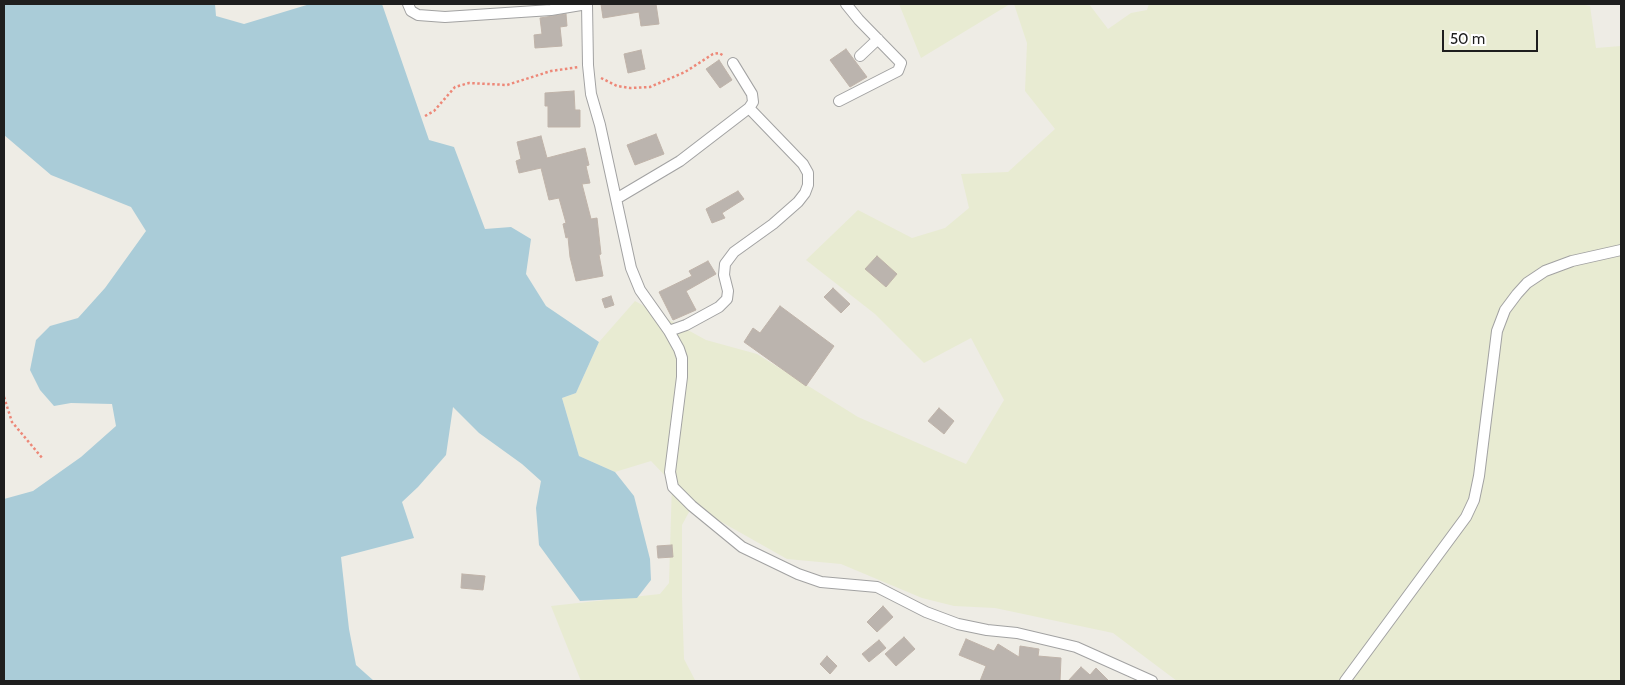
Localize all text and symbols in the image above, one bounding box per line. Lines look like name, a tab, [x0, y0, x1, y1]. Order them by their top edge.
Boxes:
scale bar	[1445, 20, 1541, 52]
text: 50 m	[1450, 30, 1485, 48]

